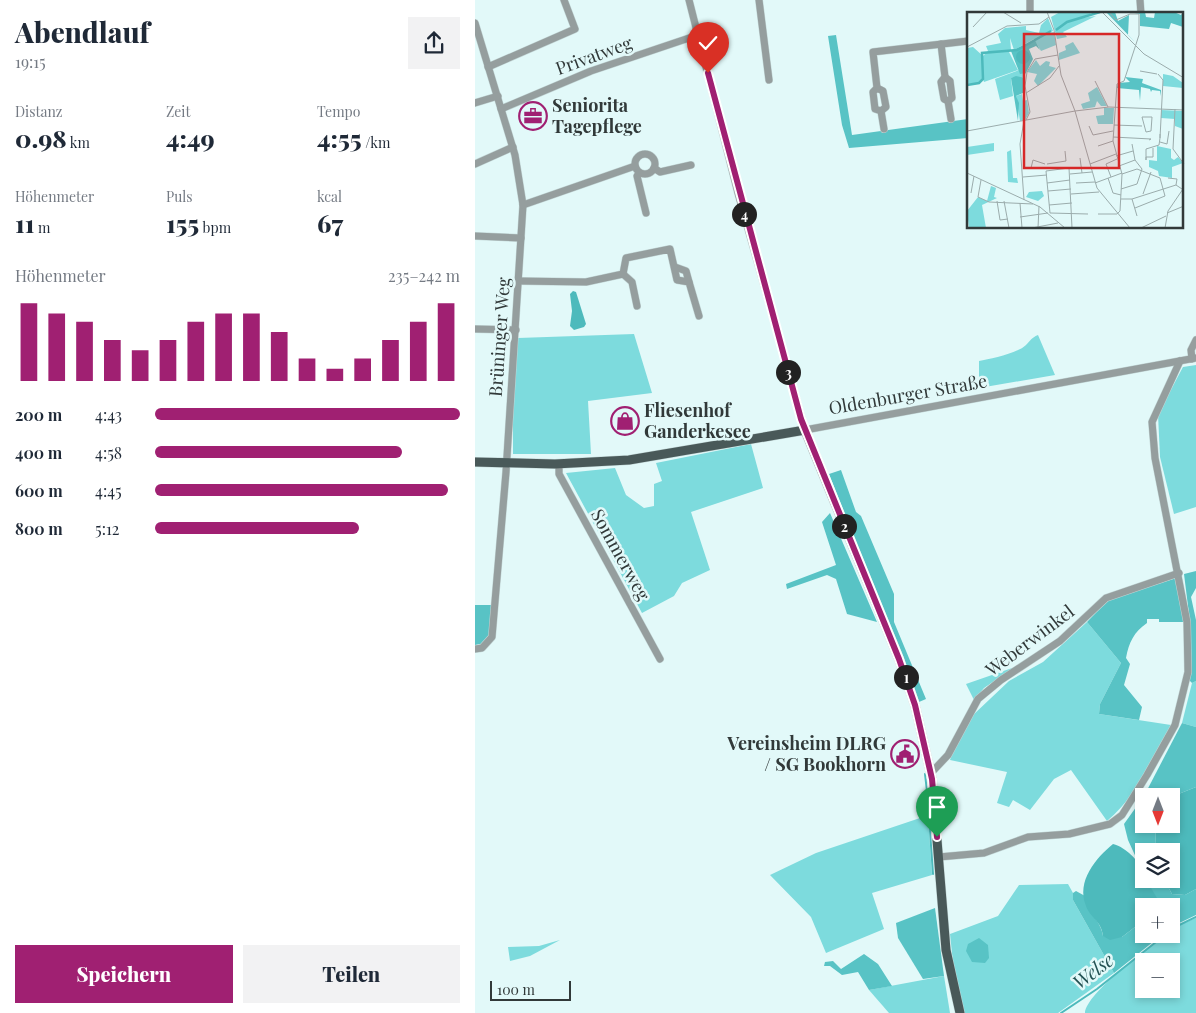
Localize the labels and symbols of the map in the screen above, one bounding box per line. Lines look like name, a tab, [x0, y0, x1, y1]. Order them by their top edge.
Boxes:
inset map	[967, 12, 1183, 229]
pin	[687, 22, 729, 73]
street label: Privatweg	[552, 30, 636, 80]
place label: Seniorita Tagepflege	[552, 93, 642, 138]
office icon: Seniorita Tagepflege	[518, 101, 548, 131]
pin: 4	[731, 202, 757, 226]
street label: Brüninger Weg	[483, 276, 515, 398]
pin: 3	[775, 360, 801, 384]
street label: Oldenburger Straße	[827, 368, 989, 420]
place label: Fliesenhof Ganderkesee	[644, 398, 751, 443]
shop icon: Fliesenhof Ganderkesee	[610, 406, 640, 436]
street label: Sommerweg	[586, 505, 656, 605]
pin: 2	[831, 514, 857, 538]
street label: Weberwinkel	[979, 599, 1079, 682]
pin: 1	[893, 664, 919, 690]
place label: Vereinsheim DLRG / SG Bookhorn	[726, 731, 886, 776]
public building icon: Vereinsheim DLRG / SG Bookhorn	[890, 739, 920, 769]
pin	[916, 786, 958, 837]
north arrow	[1135, 788, 1180, 832]
water label: Welse	[1067, 946, 1118, 994]
scale bar	[490, 978, 571, 1001]

